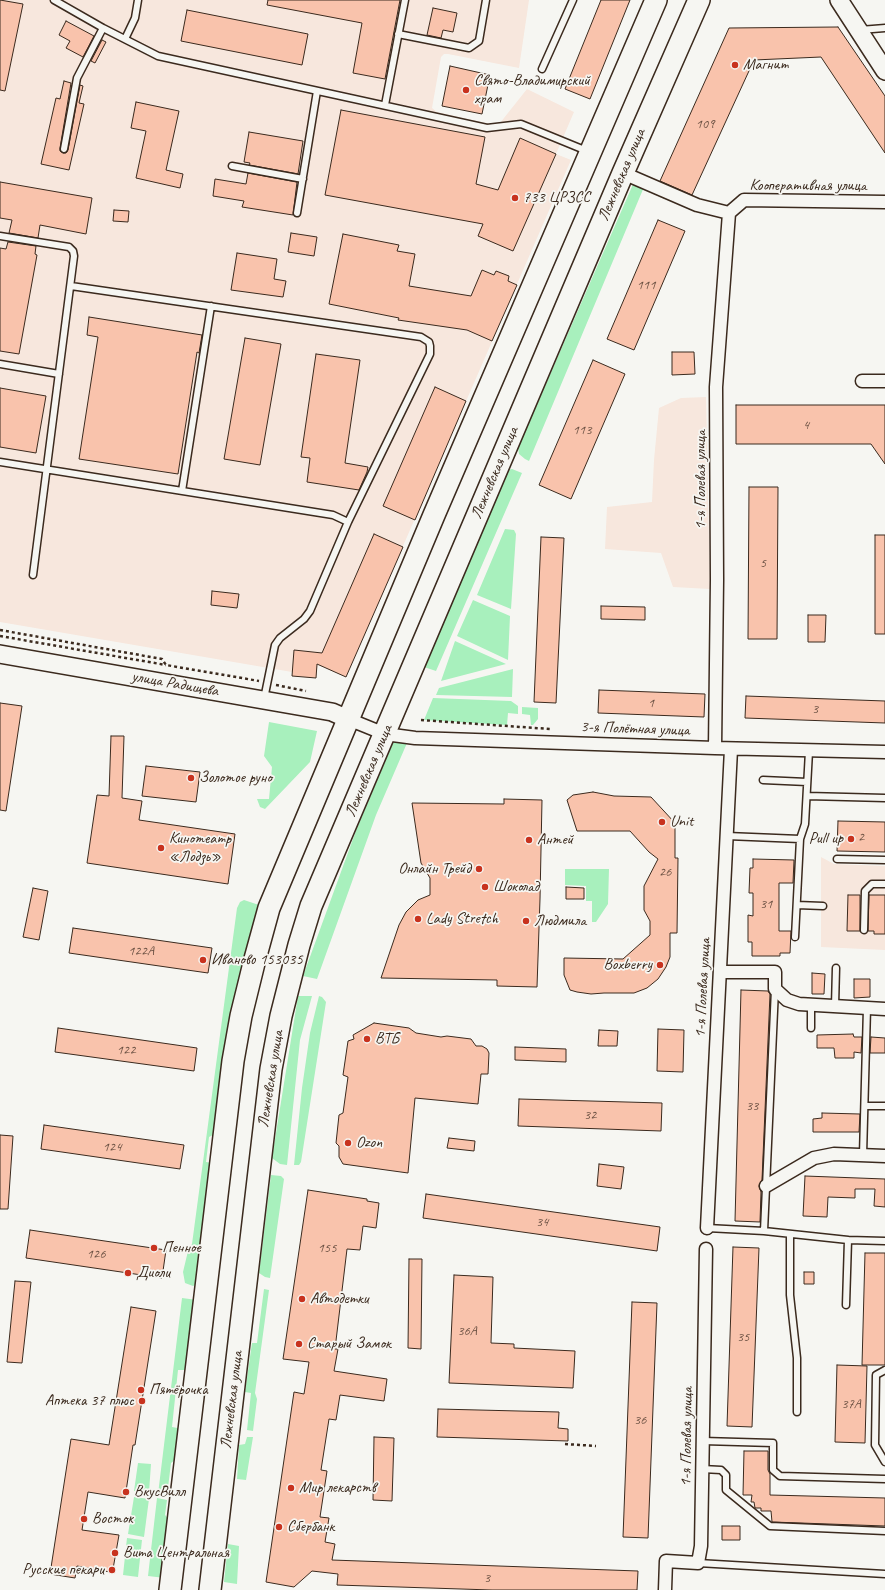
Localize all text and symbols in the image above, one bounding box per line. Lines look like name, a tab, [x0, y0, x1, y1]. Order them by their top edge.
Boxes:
place label: Магнит	[743, 55, 788, 75]
marker: Магнит	[730, 60, 740, 70]
place label: Свято-Владимирский храм	[474, 71, 590, 109]
marker: Свято-Владимирский храм	[461, 85, 471, 95]
house number: 109	[696, 116, 714, 132]
street label: Лежневская улица	[594, 126, 650, 224]
street label: Кооперативная улица	[750, 176, 866, 196]
place label: 733 ЦРЗСС	[523, 188, 590, 208]
marker: 733 ЦРЗСС	[510, 193, 520, 203]
house number: 111	[637, 277, 655, 293]
house number: 4	[803, 417, 809, 433]
house number: 113	[573, 422, 591, 438]
street label: Лежневская улица	[467, 424, 523, 522]
street label: 1-я Полевая улица	[691, 430, 711, 530]
house number: 5	[760, 555, 766, 571]
street label: улица Радищева	[130, 667, 220, 701]
house number: 1	[648, 695, 654, 711]
house number: 3	[812, 701, 818, 717]
street label: 3-я Полётная улица	[580, 718, 690, 740]
street label: Лежневская улица	[341, 722, 397, 820]
place label: Золотое руно	[199, 768, 272, 788]
marker: Золотое руно	[186, 773, 196, 783]
place label: Unit	[670, 812, 693, 832]
marker: Unit	[657, 817, 667, 827]
place label: Кинотеатр «Лодзь»	[169, 829, 231, 867]
place label: Pull up	[809, 829, 843, 849]
house number: 2	[858, 829, 864, 845]
place label: Антей	[537, 830, 573, 850]
marker: Pull up	[846, 834, 856, 844]
marker: Антей	[524, 835, 534, 845]
marker: Кинотеатр «Лодзь»	[156, 843, 166, 853]
place label: Онлайн Трейд	[398, 859, 471, 879]
marker: Онлайн Трейд	[474, 864, 484, 874]
house number: 26	[659, 864, 671, 880]
place label: Шоколад	[493, 877, 539, 897]
marker: Шоколад	[480, 882, 490, 892]
house number: 31	[760, 896, 772, 912]
place label: Lady Stretch	[426, 909, 498, 929]
place label: Людмила	[534, 911, 586, 931]
marker: Lady Stretch	[413, 914, 423, 924]
marker: Людмила	[521, 916, 531, 926]
street label: 1-я Полевая улица	[691, 938, 715, 1038]
house number: 122А	[128, 943, 154, 959]
place label: Иваново 153035	[211, 950, 303, 970]
marker: Иваново 153035	[198, 955, 208, 965]
place label: Boxberry	[603, 955, 652, 975]
marker: Boxberry	[655, 960, 665, 970]
street label: Лежневская улица	[254, 1029, 288, 1129]
place label: ВТБ	[375, 1029, 399, 1049]
marker: ВТБ	[362, 1034, 372, 1044]
house number: 122	[117, 1042, 135, 1058]
house number: 33	[746, 1098, 758, 1114]
house number: 32	[584, 1107, 596, 1123]
place label: Ozon	[356, 1133, 382, 1153]
marker: Ozon	[343, 1138, 353, 1148]
house number: 124	[103, 1139, 121, 1155]
house number: 34	[536, 1214, 548, 1230]
place label: Пенное	[162, 1238, 201, 1258]
house number: 155	[318, 1240, 336, 1256]
marker: Пенное	[149, 1243, 159, 1253]
house number: 126	[87, 1246, 105, 1262]
place label: Диоли	[136, 1263, 170, 1283]
marker: Диоли	[123, 1268, 133, 1278]
place label: Автодетки	[310, 1289, 368, 1309]
marker: Автодетки	[297, 1294, 307, 1304]
house number: 36А	[457, 1323, 477, 1339]
house number: 35	[737, 1329, 749, 1345]
place label: Старый Замок	[307, 1334, 391, 1354]
marker: Старый Замок	[294, 1339, 304, 1349]
street label: Лежневская улица	[216, 1350, 248, 1450]
place label: Пятёрочка	[149, 1380, 208, 1400]
marker: Пятёрочка	[136, 1385, 146, 1395]
street label: 1-я Полевая улица	[677, 1387, 697, 1487]
place label: Аптека 37 плюс	[45, 1391, 134, 1411]
marker: Аптека 37 плюс	[137, 1396, 147, 1406]
house number: 37А	[841, 1396, 861, 1412]
house number: 36	[634, 1412, 646, 1428]
place label: Мир лекарств	[299, 1478, 376, 1498]
place label: ВкусВилл	[134, 1482, 185, 1502]
marker: Мир лекарств	[286, 1483, 296, 1493]
marker: ВкусВилл	[121, 1487, 131, 1497]
place label: Восток	[92, 1509, 133, 1529]
marker: Восток	[79, 1514, 89, 1524]
place label: Сбербанк	[287, 1517, 334, 1537]
marker: Сбербанк	[274, 1522, 284, 1532]
place label: Вита Центральная	[123, 1543, 229, 1563]
marker: Вита Центральная	[110, 1548, 120, 1558]
place label: Русские пекари	[22, 1560, 104, 1580]
marker: Русские пекари	[107, 1565, 117, 1575]
house number: 3	[484, 1570, 490, 1586]

